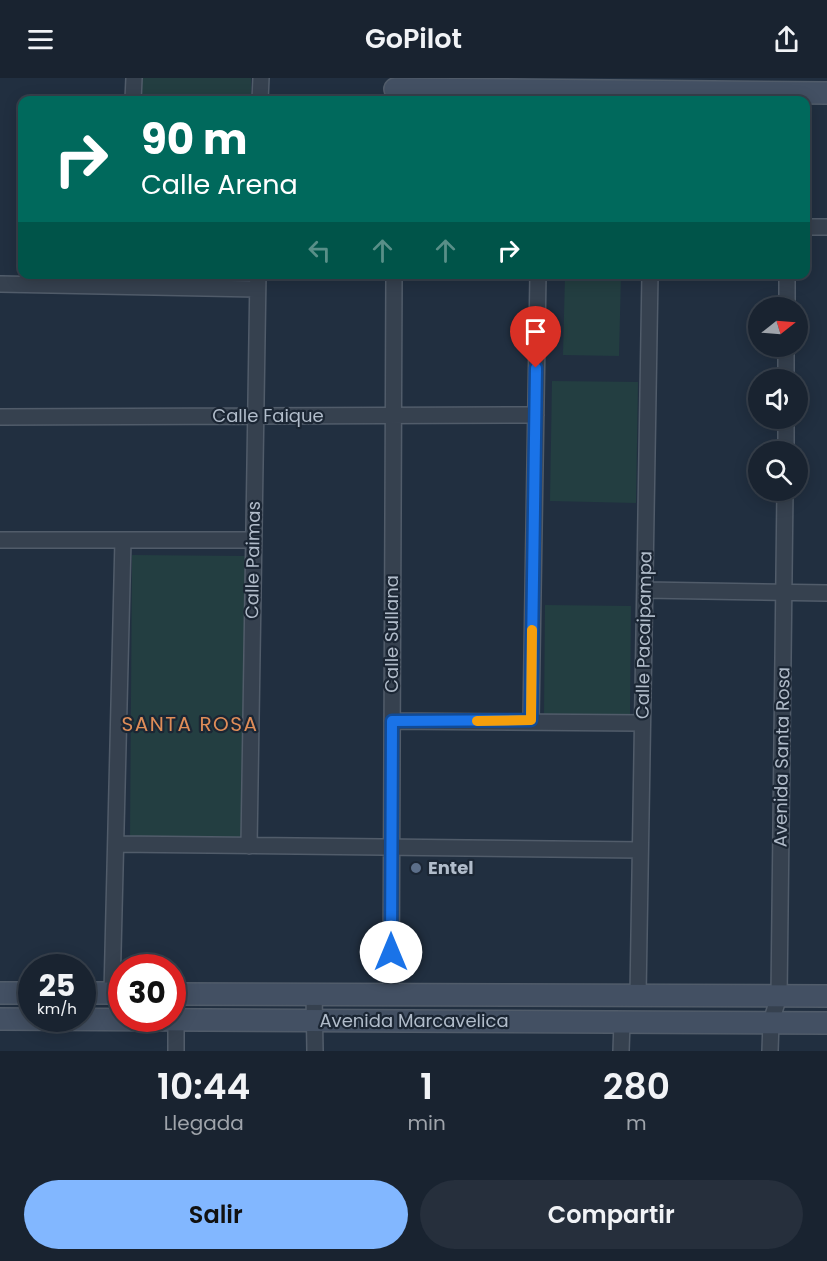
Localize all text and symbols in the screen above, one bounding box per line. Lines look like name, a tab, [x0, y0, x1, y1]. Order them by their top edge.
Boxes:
text: GoPilot	[365, 20, 462, 57]
icon: menu	[24, 23, 57, 56]
icon: share	[770, 23, 803, 56]
text: 90 m	[141, 110, 248, 169]
icon: right	[42, 120, 120, 198]
text: Calle Arena	[141, 166, 298, 203]
icon: left	[303, 234, 336, 267]
icon: ahead	[366, 234, 399, 267]
icon: ahead	[429, 234, 462, 267]
icon: right	[492, 234, 525, 267]
north arrow	[748, 297, 808, 357]
map controls	[748, 297, 808, 501]
pin	[510, 306, 561, 368]
icon: arrive	[519, 315, 552, 348]
button: sound	[748, 369, 808, 429]
street label: Calle Faique	[212, 403, 324, 428]
button: search	[748, 441, 808, 501]
street label: Calle Paimas	[239, 501, 266, 619]
street label: Calle Pacaipampa	[630, 551, 657, 719]
street label: Calle Sullana	[379, 575, 404, 693]
street label: Avenida Santa Rosa	[767, 667, 796, 847]
district label: SANTA ROSA	[121, 710, 259, 738]
place label: Entel	[428, 855, 474, 880]
marker: Entel	[409, 861, 423, 875]
position arrow	[359, 920, 423, 984]
speed limit sign: 30	[108, 954, 186, 1032]
text: 25	[39, 964, 75, 1007]
text: km/h	[37, 998, 77, 1019]
street label: Avenida Marcavelica	[319, 1008, 509, 1033]
text: 10:44	[157, 1061, 250, 1112]
text: 1	[420, 1061, 433, 1112]
text: 280	[603, 1061, 670, 1112]
text: Llegada	[164, 1109, 244, 1137]
text: min	[407, 1109, 446, 1137]
text: m	[626, 1109, 647, 1137]
button: Salir	[24, 1180, 408, 1249]
button: Compartir	[420, 1180, 803, 1249]

